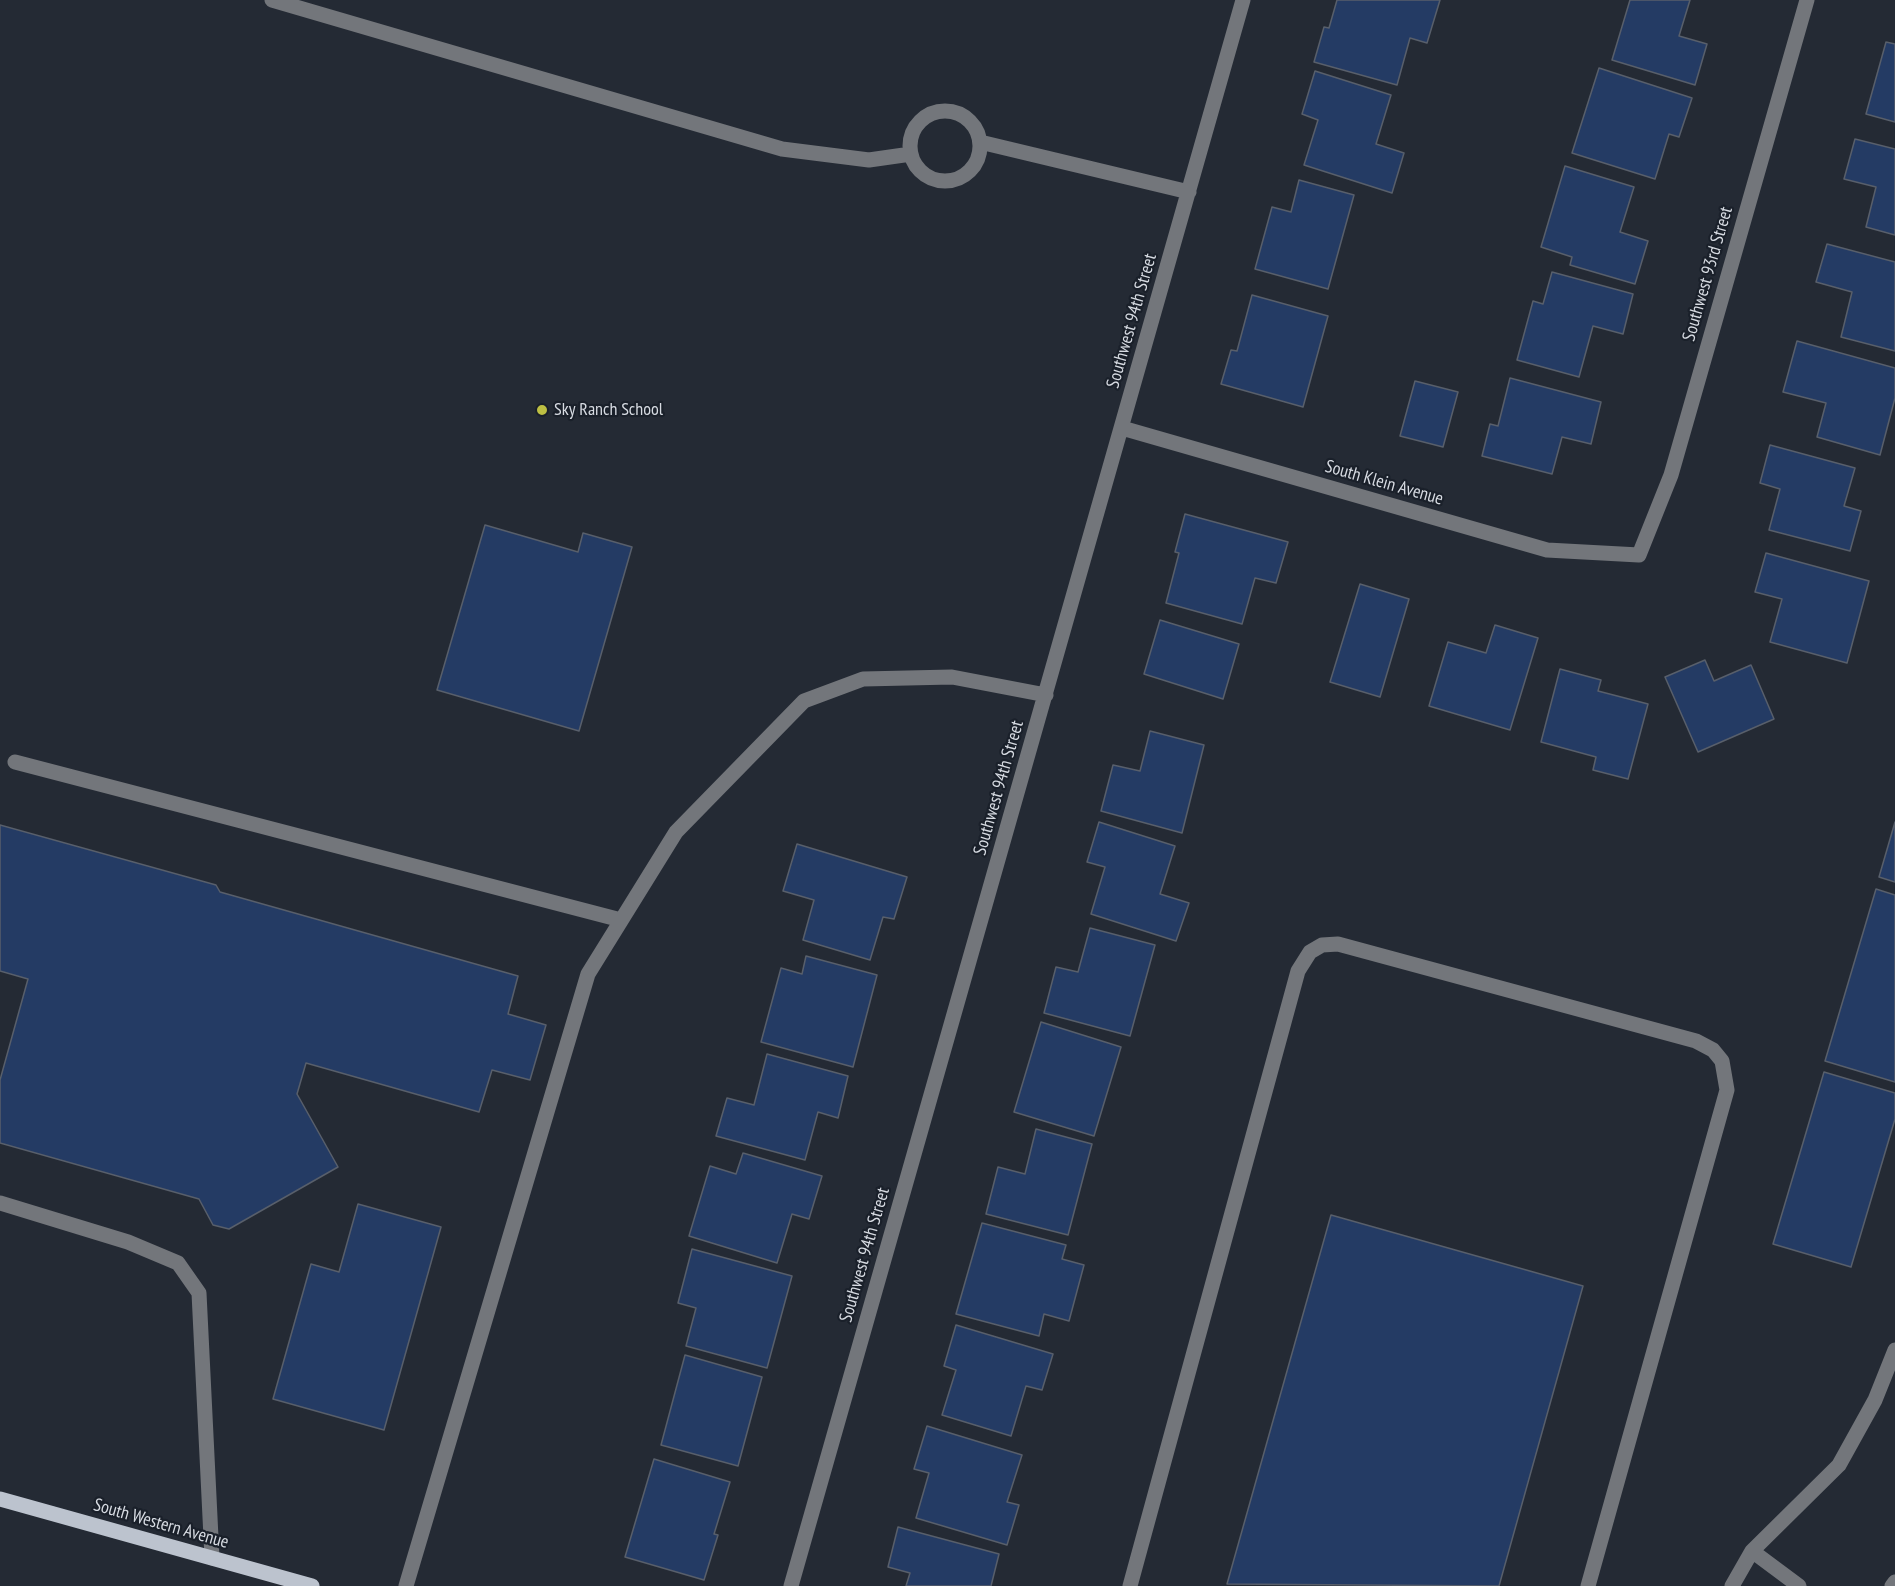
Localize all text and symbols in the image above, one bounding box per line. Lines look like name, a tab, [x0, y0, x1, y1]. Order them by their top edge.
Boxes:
street label: Southwest 93rd Street	[1678, 204, 1738, 344]
street label: Southwest 94th Street	[1102, 251, 1162, 391]
place label: Sky Ranch School	[554, 399, 663, 421]
marker: Sky Ranch School	[535, 403, 549, 417]
street label: South Klein Avenue	[1323, 456, 1445, 510]
street label: Southwest 94th Street	[969, 718, 1029, 858]
street label: Southwest 94th Street	[835, 1185, 895, 1325]
street label: South Western Avenue	[91, 1494, 231, 1554]

